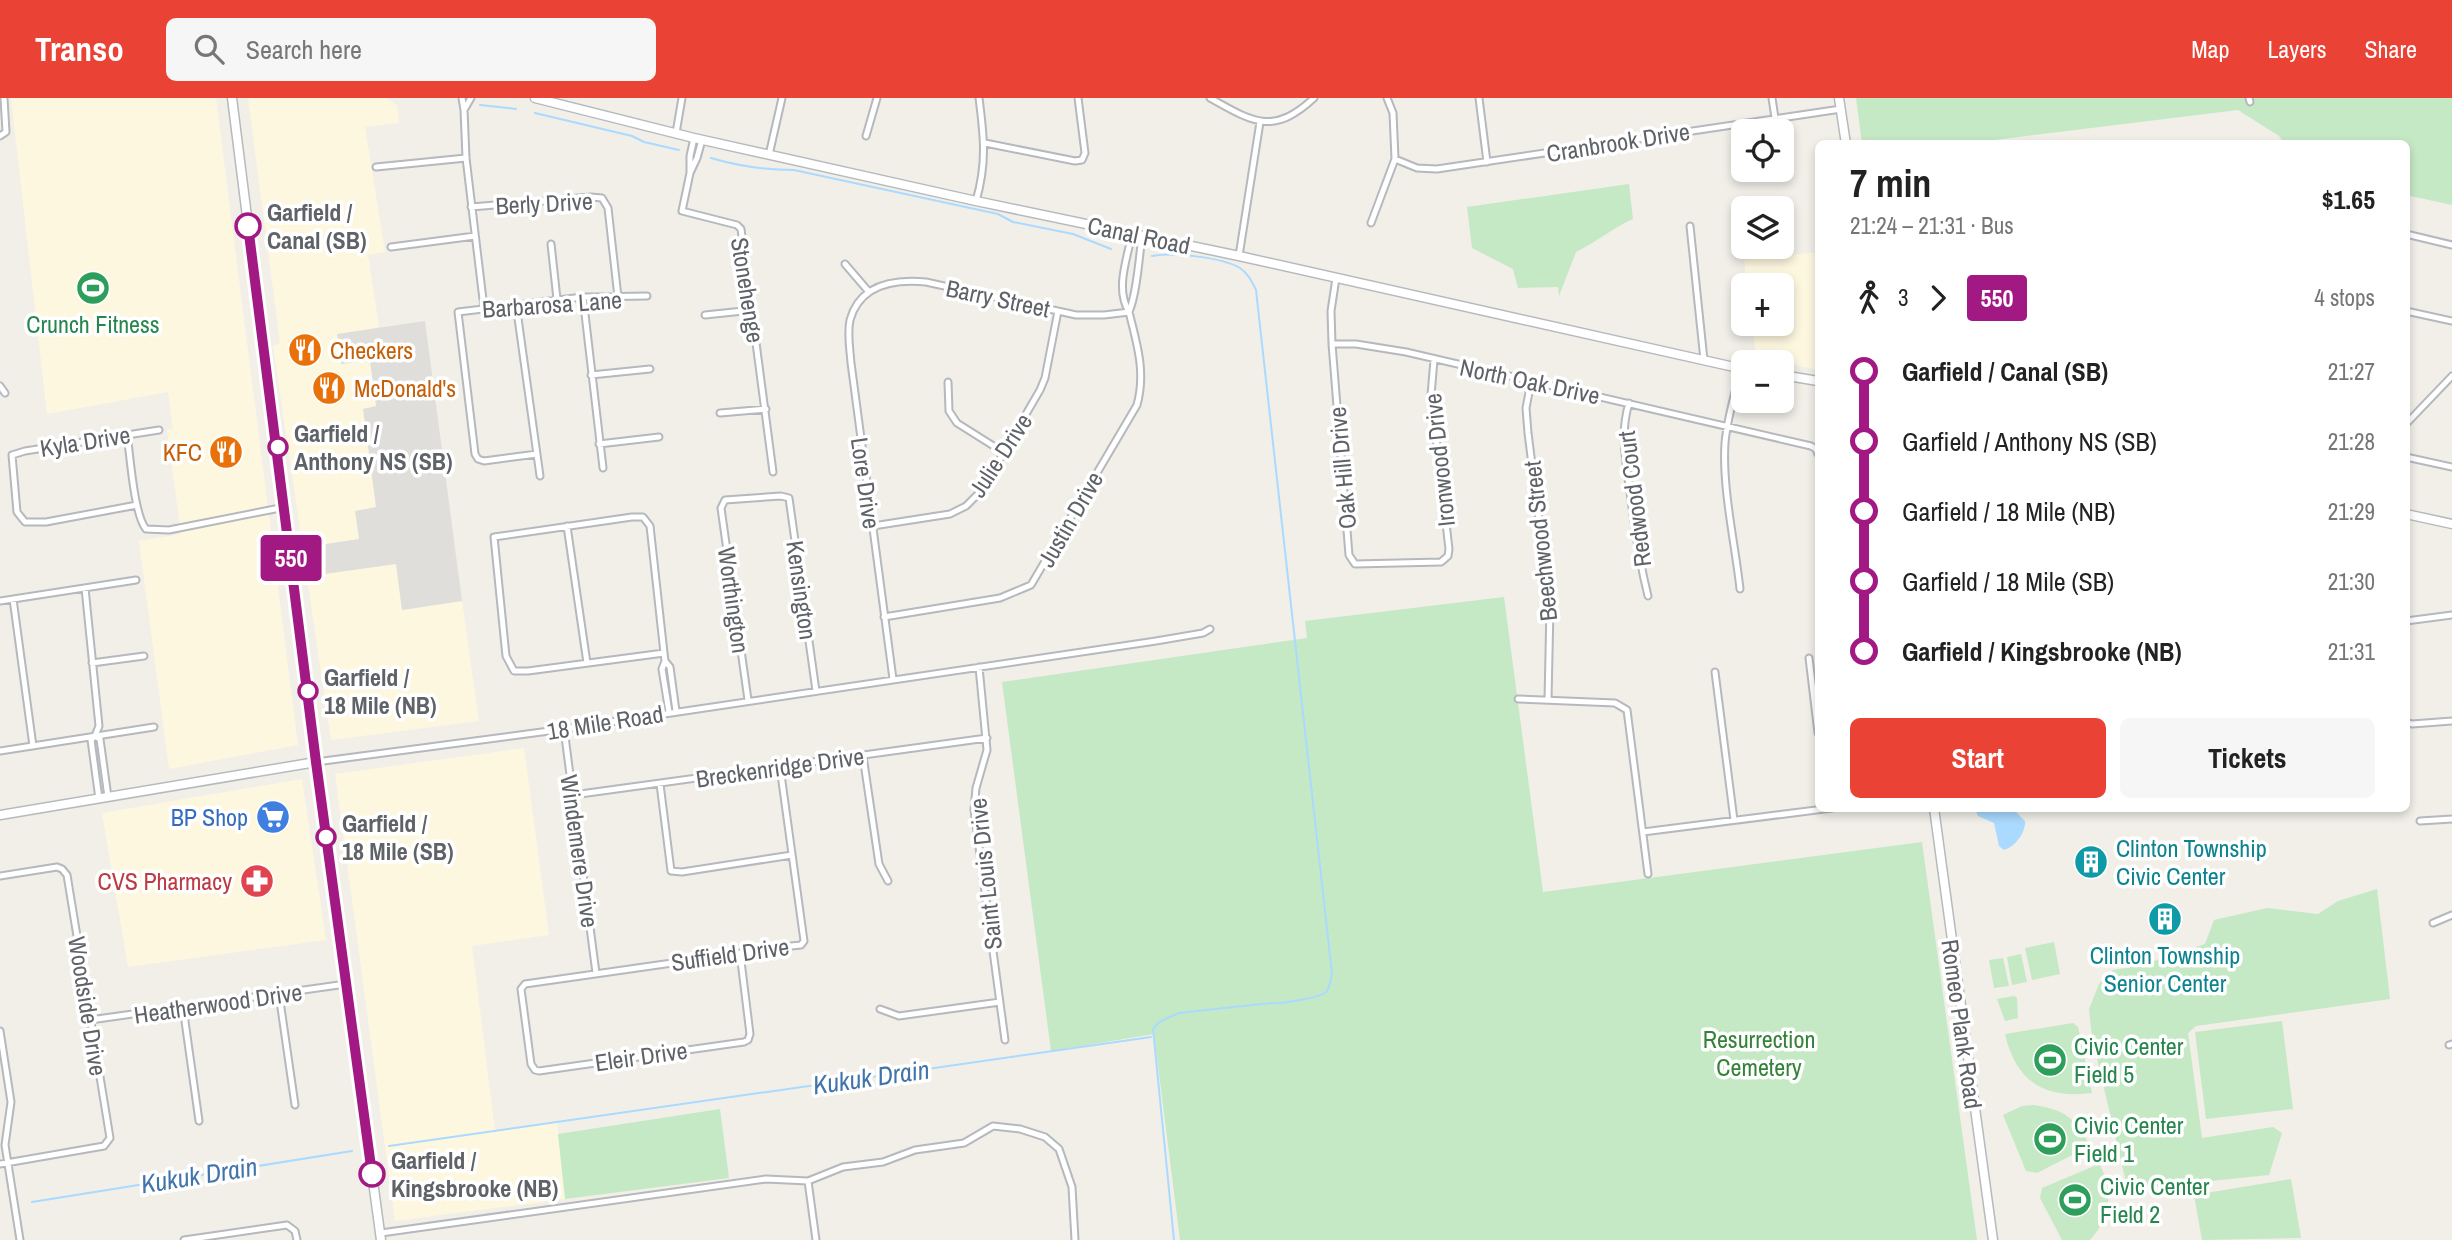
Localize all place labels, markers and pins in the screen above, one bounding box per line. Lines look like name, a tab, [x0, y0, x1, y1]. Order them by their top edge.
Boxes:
place label: Garfield / Canal (SB)	[267, 196, 367, 256]
marker: Garfield / Canal (SB)	[235, 213, 261, 239]
sports icon: Crunch Fitness	[74, 269, 112, 307]
place label: Crunch Fitness	[26, 308, 160, 340]
restaurant icon: Checkers	[286, 331, 324, 369]
place label: Checkers	[330, 334, 413, 366]
restaurant icon: McDonald's	[310, 369, 348, 407]
place label: McDonald's	[354, 372, 456, 404]
place label: Garfield / Anthony NS (SB)	[294, 417, 453, 477]
restaurant icon: KFC	[207, 433, 245, 471]
place label: KFC	[163, 436, 202, 468]
marker: Garfield / Anthony NS (SB)	[268, 437, 288, 457]
place label: Garfield / 18 Mile (NB)	[324, 661, 437, 721]
marker: Garfield / 18 Mile (NB)	[298, 681, 318, 701]
supermarket icon: BP Shop	[254, 798, 292, 836]
place label: BP Shop	[171, 801, 248, 833]
place label: Garfield / 18 Mile (SB)	[342, 807, 454, 867]
marker: Garfield / 18 Mile (SB)	[316, 827, 336, 847]
place label: Clinton Township Civic Center	[2116, 832, 2267, 892]
building icon: Clinton Township Civic Center	[2072, 843, 2110, 881]
pharmacy icon: CVS Pharmacy	[238, 862, 276, 900]
place label: CVS Pharmacy	[97, 865, 232, 897]
building icon: Clinton Township Senior Center	[2146, 900, 2184, 938]
place label: Clinton Township Senior Center	[2090, 939, 2240, 999]
place label: Civic Center Field 5	[2074, 1030, 2184, 1090]
sports icon: Civic Center Field 5	[2031, 1041, 2069, 1079]
place label: Civic Center Field 1	[2074, 1109, 2184, 1169]
sports icon: Civic Center Field 1	[2031, 1120, 2069, 1158]
place label: Garfield / Kingsbrooke (NB)	[391, 1144, 558, 1204]
marker: Garfield / Kingsbrooke (NB)	[359, 1161, 385, 1187]
place label: Civic Center Field 2	[2100, 1170, 2210, 1230]
sports icon: Civic Center Field 2	[2056, 1181, 2094, 1219]

